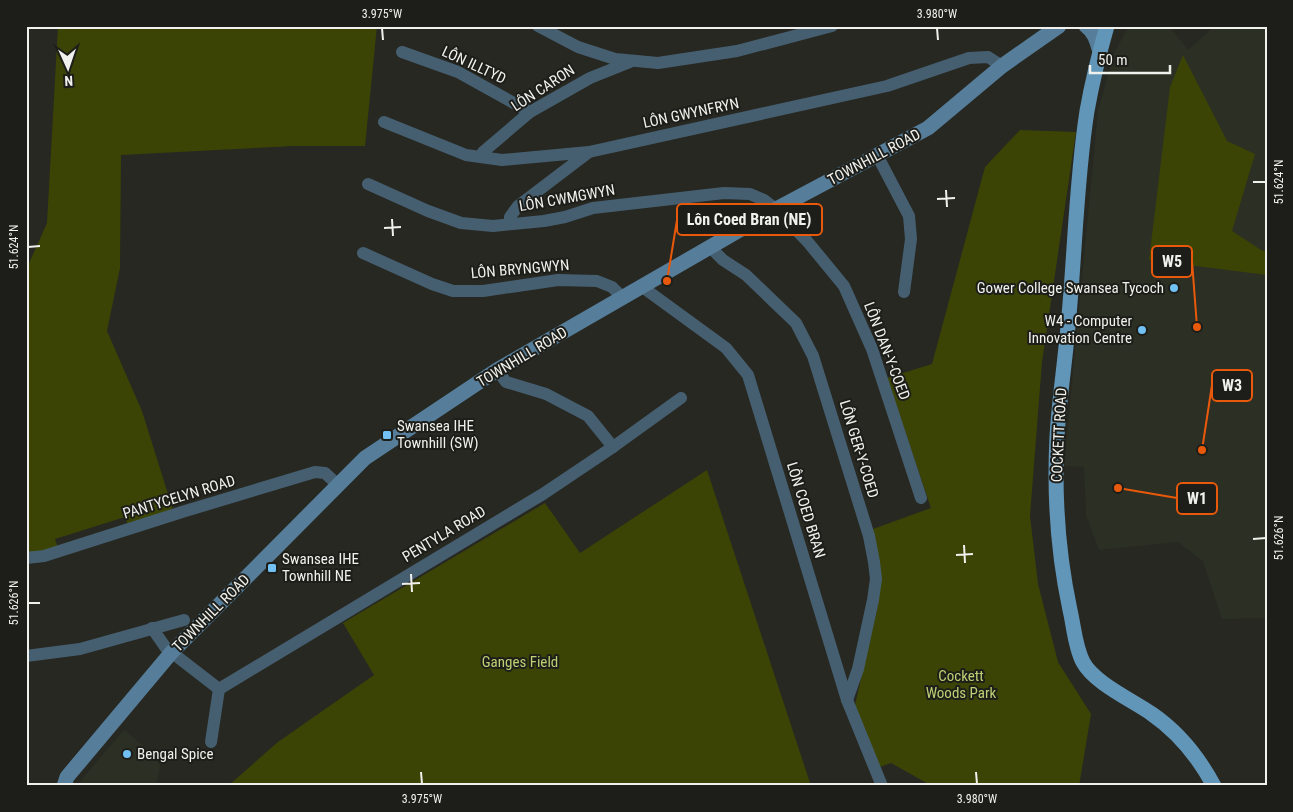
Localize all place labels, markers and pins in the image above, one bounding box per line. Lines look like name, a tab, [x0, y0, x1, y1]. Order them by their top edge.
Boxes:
callout: Lôn Coed Bran (NE)	[677, 204, 822, 235]
callout: W5	[1152, 246, 1192, 277]
place label: Gower College Swansea Tycoch	[977, 279, 1164, 297]
marker: Gower College Swansea Tycoch	[1168, 282, 1180, 294]
place label: W4 - Computer Innovation Centre	[1028, 312, 1132, 347]
marker: W4 - Computer Innovation Centre	[1136, 324, 1148, 336]
callout: W3	[1212, 370, 1252, 401]
place label: Swansea IHE Townhill (SW)	[397, 417, 478, 452]
marker: Swansea IHE Townhill (SW)	[381, 429, 393, 441]
callout: W1	[1177, 483, 1217, 514]
place label: Swansea IHE Townhill NE	[282, 550, 359, 585]
marker: Swansea IHE Townhill NE	[266, 562, 278, 574]
place label: Bengal Spice	[137, 745, 214, 763]
marker: Bengal Spice	[121, 748, 133, 760]

